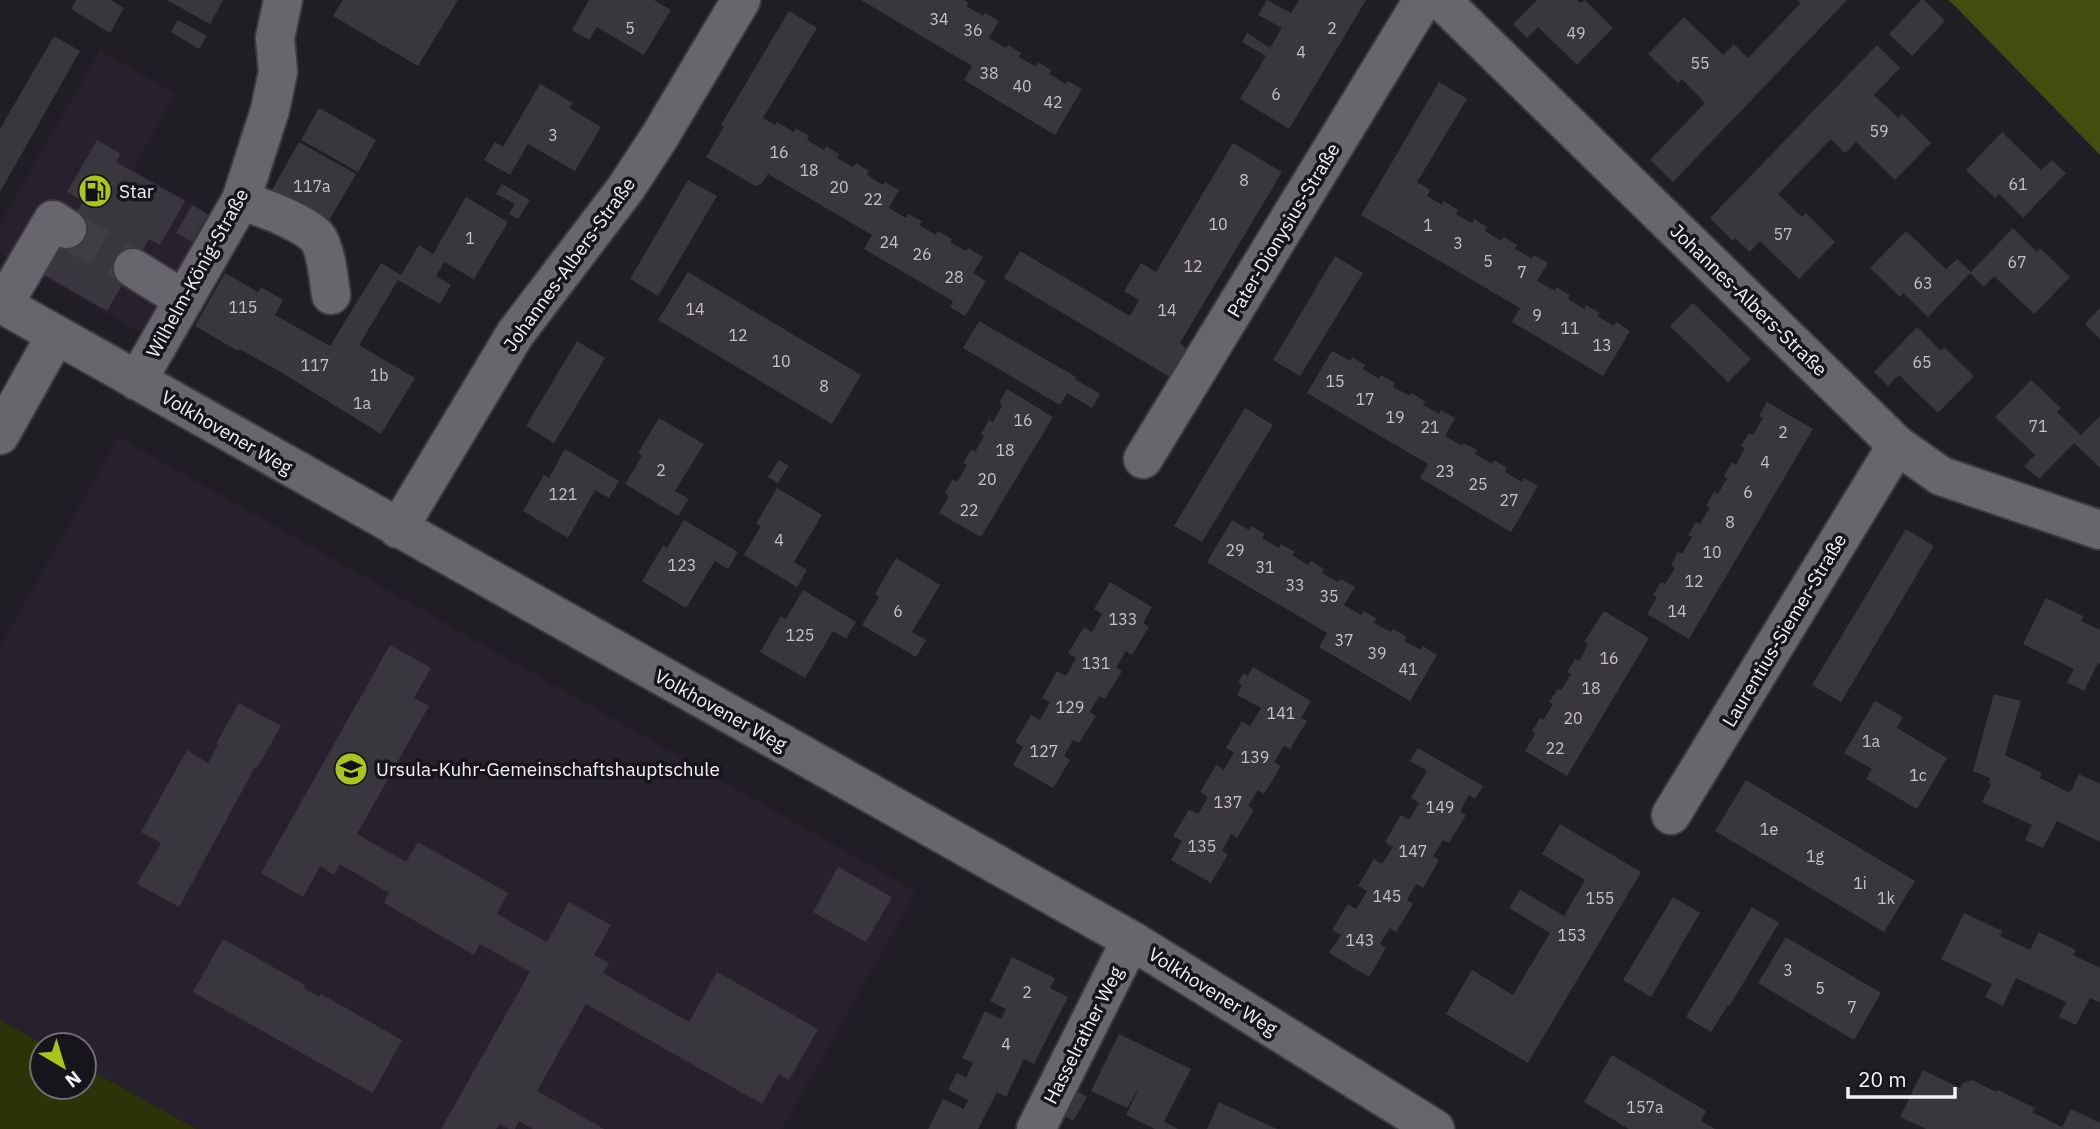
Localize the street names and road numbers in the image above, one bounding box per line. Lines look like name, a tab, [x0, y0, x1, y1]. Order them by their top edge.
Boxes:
street label: Pater-Dionysius-Straße	[1221, 138, 1345, 322]
street label: Johannes-Albers-Straße	[498, 172, 640, 356]
street label: Wilhelm-König-Straße	[141, 184, 253, 362]
street label: Johannes-Albers-Straße	[1666, 219, 1832, 381]
street label: Volkhovener Weg	[157, 385, 297, 479]
street label: Laurentius-Siemer-Straße	[1717, 529, 1851, 731]
street label: Volkhovener Weg	[651, 664, 791, 756]
street label: Volkhovener Weg	[1144, 942, 1282, 1040]
street label: Hasselrather Weg	[1038, 962, 1128, 1108]

